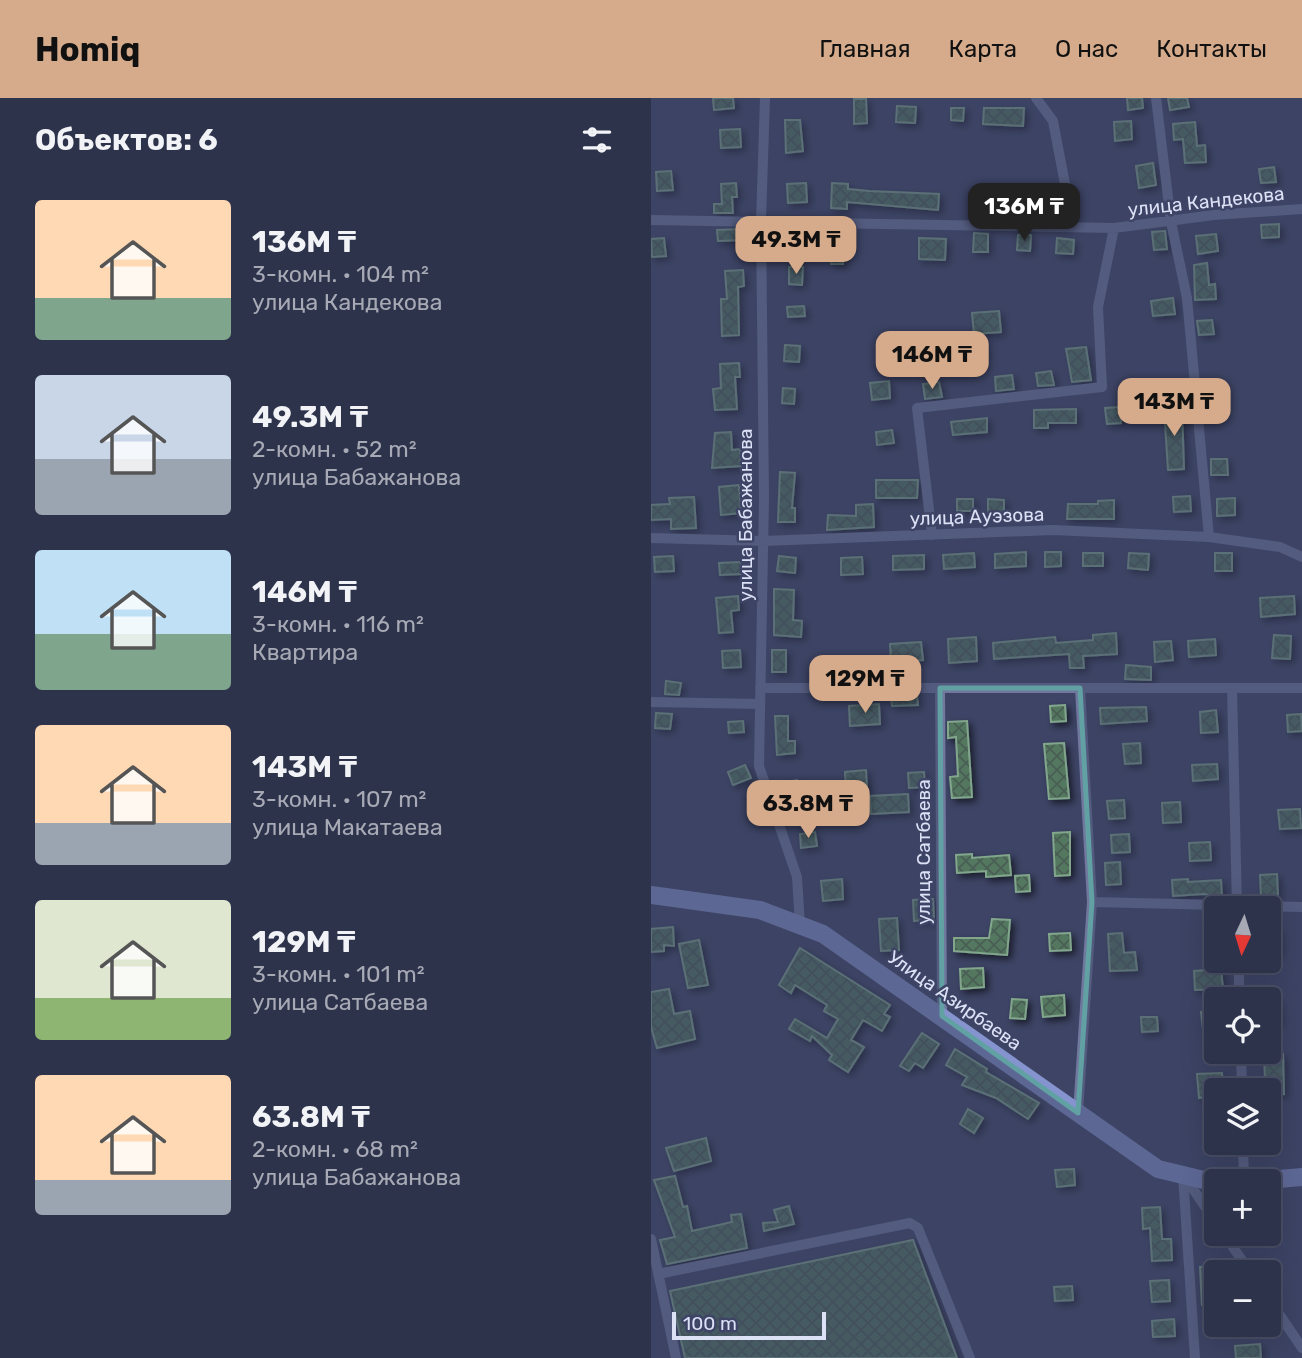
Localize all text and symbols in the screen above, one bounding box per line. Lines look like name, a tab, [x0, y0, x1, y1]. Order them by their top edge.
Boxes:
text: Homiq	[35, 30, 140, 69]
text: Главная	[819, 35, 911, 63]
text: Карта	[949, 35, 1017, 63]
text: О нас	[1055, 35, 1118, 63]
text: Контакты	[1156, 35, 1267, 63]
icon: filters	[578, 121, 616, 159]
text: Объектов: 6	[35, 122, 218, 158]
street label: улица Кандекова	[1127, 182, 1285, 221]
pin: 136M ₸	[967, 184, 1081, 243]
text: 136M ₸	[984, 192, 1064, 220]
pin: 49.3M ₸	[731, 216, 861, 276]
text: 136M ₸	[252, 224, 356, 260]
text: 49.3M ₸	[751, 225, 841, 253]
icon: home	[91, 228, 175, 312]
text: 3-комн. · 104 m²	[252, 260, 429, 288]
text: улица Кандекова	[252, 288, 442, 316]
pin: 146M ₸	[875, 331, 989, 391]
text: 146M ₸	[892, 340, 972, 368]
pin: 143M ₸	[1117, 378, 1231, 438]
text: 143M ₸	[1134, 387, 1214, 415]
text: 49.3M ₸	[252, 399, 369, 435]
icon: home	[91, 403, 175, 487]
street label: улица Бабажанова	[734, 429, 757, 601]
text: 2-комн. · 52 m²	[252, 435, 417, 463]
text: улица Бабажанова	[252, 463, 461, 491]
street label: улица Ауэзова	[909, 503, 1045, 530]
text: 146M ₸	[252, 574, 357, 610]
icon: home	[91, 578, 175, 662]
text: 3-комн. · 116 m²	[252, 610, 424, 638]
text: Квартира	[252, 638, 358, 666]
pin: 129M ₸	[808, 656, 922, 715]
text: 129M ₸	[825, 664, 905, 692]
text: 143M ₸	[252, 749, 357, 785]
icon: home	[91, 753, 175, 837]
street label: улица Сатбаева	[912, 779, 935, 925]
pin: 63.8M ₸	[743, 780, 873, 840]
text: 3-комн. · 107 m²	[252, 785, 426, 813]
text: 63.8M ₸	[763, 789, 853, 817]
text: улица Макатаева	[252, 813, 443, 841]
north arrow	[1204, 896, 1281, 973]
map controls	[1204, 896, 1281, 1337]
text: 129M ₸	[252, 924, 356, 960]
icon: home	[91, 928, 175, 1012]
street label: Улица Азирбаева	[883, 946, 1026, 1055]
text: 3-комн. · 101 m²	[252, 960, 425, 988]
button: locate	[1204, 987, 1281, 1064]
text: улица Сатбаева	[252, 988, 428, 1016]
button: layers	[1204, 1078, 1281, 1155]
text: 63.8M ₸	[252, 1099, 370, 1135]
icon: home	[91, 1103, 175, 1187]
text: 2-комн. · 68 m²	[252, 1135, 418, 1163]
text: улица Бабажанова	[252, 1163, 461, 1191]
button: +	[1204, 1169, 1281, 1246]
button: −	[1204, 1260, 1281, 1337]
scale bar	[672, 1309, 826, 1341]
text: 100 m	[683, 1312, 737, 1335]

